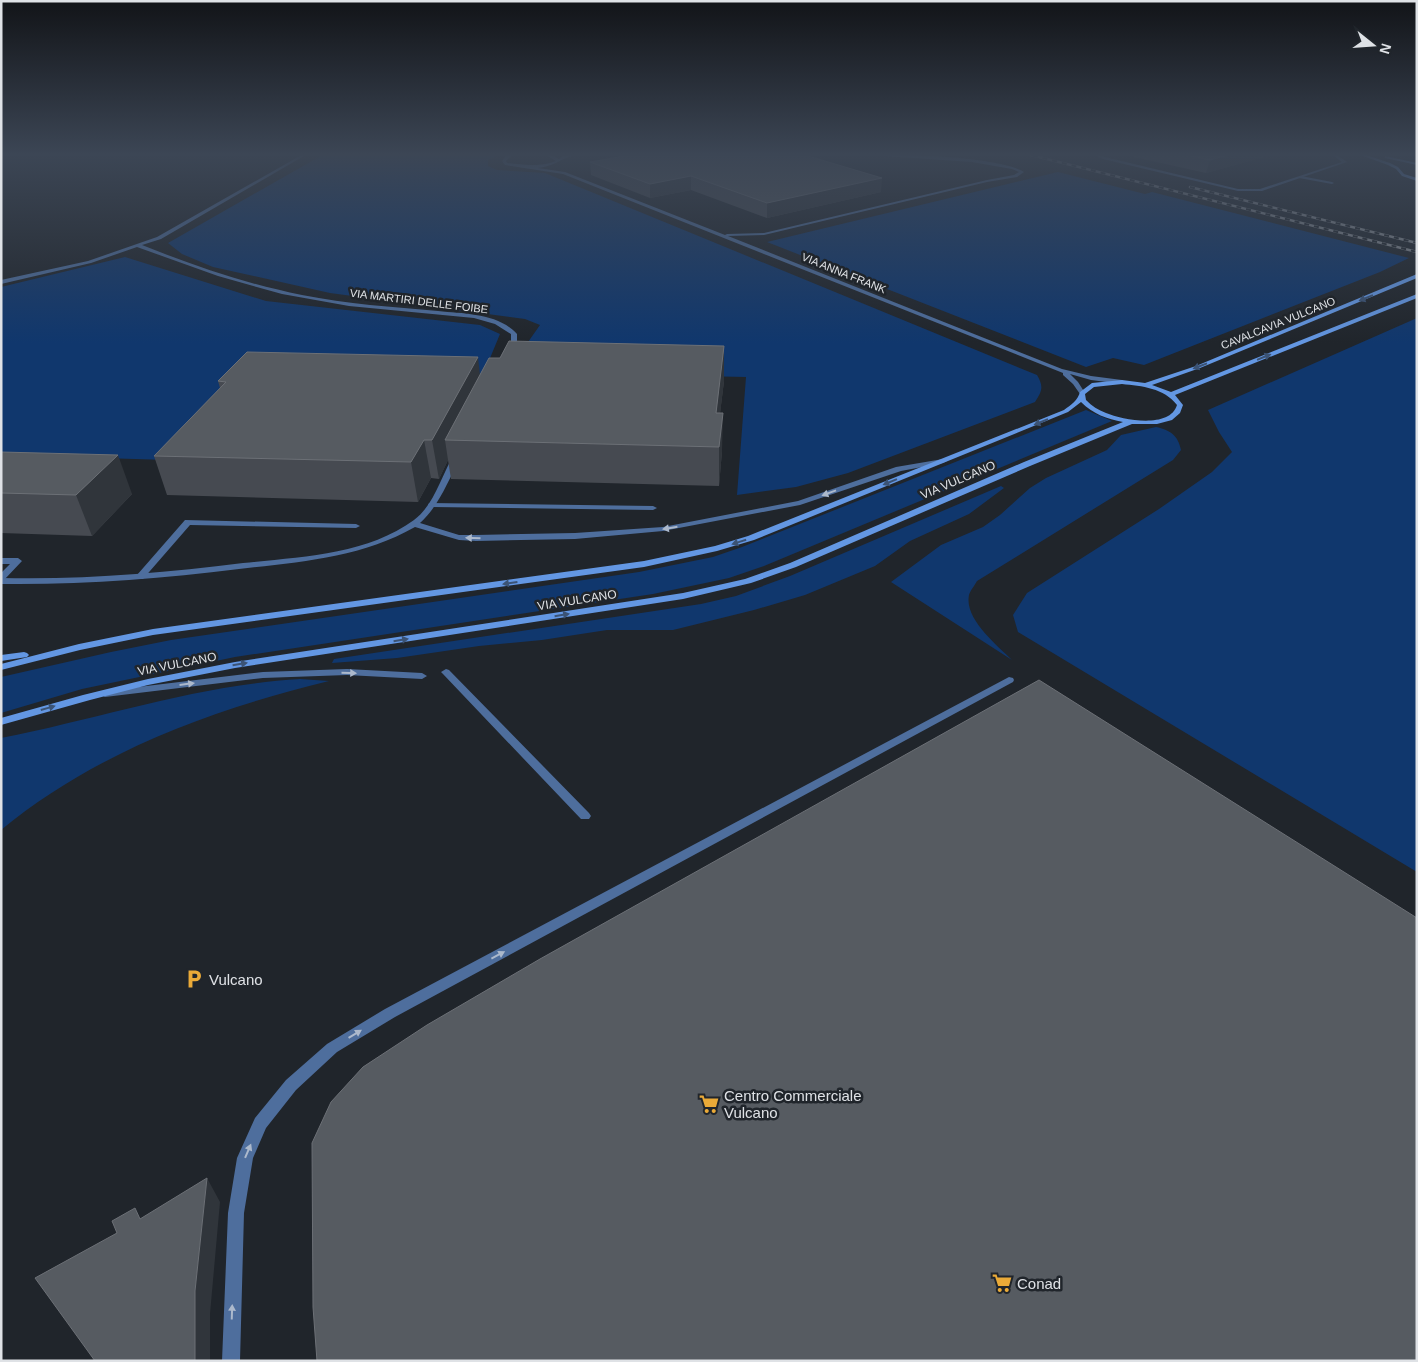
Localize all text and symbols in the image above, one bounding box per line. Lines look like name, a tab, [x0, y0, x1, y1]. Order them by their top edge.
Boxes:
north arrow	[1348, 20, 1398, 70]
text: N	[1376, 42, 1395, 56]
street label: VIA ANNA FRANK	[800, 251, 889, 296]
street label: VIA MARTIRI DELLE FOIBE	[349, 287, 489, 315]
street label: CAVALCAVIA VULCANO	[1219, 294, 1337, 351]
one-way arrow	[1359, 294, 1373, 302]
one-way arrow	[1257, 352, 1271, 360]
one-way arrow	[1192, 363, 1207, 370]
one-way arrow	[1034, 418, 1048, 426]
street label: VIA VULCANO	[918, 458, 998, 502]
one-way arrow	[882, 478, 897, 486]
one-way arrow	[821, 489, 836, 497]
one-way arrow	[662, 524, 678, 532]
one-way arrow	[465, 533, 481, 541]
one-way arrow	[731, 538, 746, 546]
one-way arrow	[502, 579, 518, 587]
street label: VIA VULCANO	[536, 587, 618, 613]
one-way arrow	[554, 611, 570, 619]
one-way arrow	[393, 635, 409, 643]
street label: VIA VULCANO	[136, 649, 218, 679]
one-way arrow	[233, 660, 249, 668]
one-way arrow	[342, 669, 358, 677]
one-way arrow	[180, 680, 196, 688]
one-way arrow	[41, 704, 56, 712]
one-way arrow	[490, 951, 505, 959]
parking icon: Vulcano	[183, 968, 205, 990]
place label: Vulcano	[209, 971, 263, 988]
one-way arrow	[349, 1029, 362, 1038]
place label: Centro Commerciale Vulcano	[724, 1087, 862, 1121]
supermarket icon: Centro Commerciale Vulcano	[698, 1093, 720, 1115]
one-way arrow	[244, 1144, 252, 1158]
supermarket icon: Conad	[991, 1272, 1013, 1294]
place label: Conad	[1017, 1275, 1061, 1292]
one-way arrow	[228, 1304, 236, 1320]

